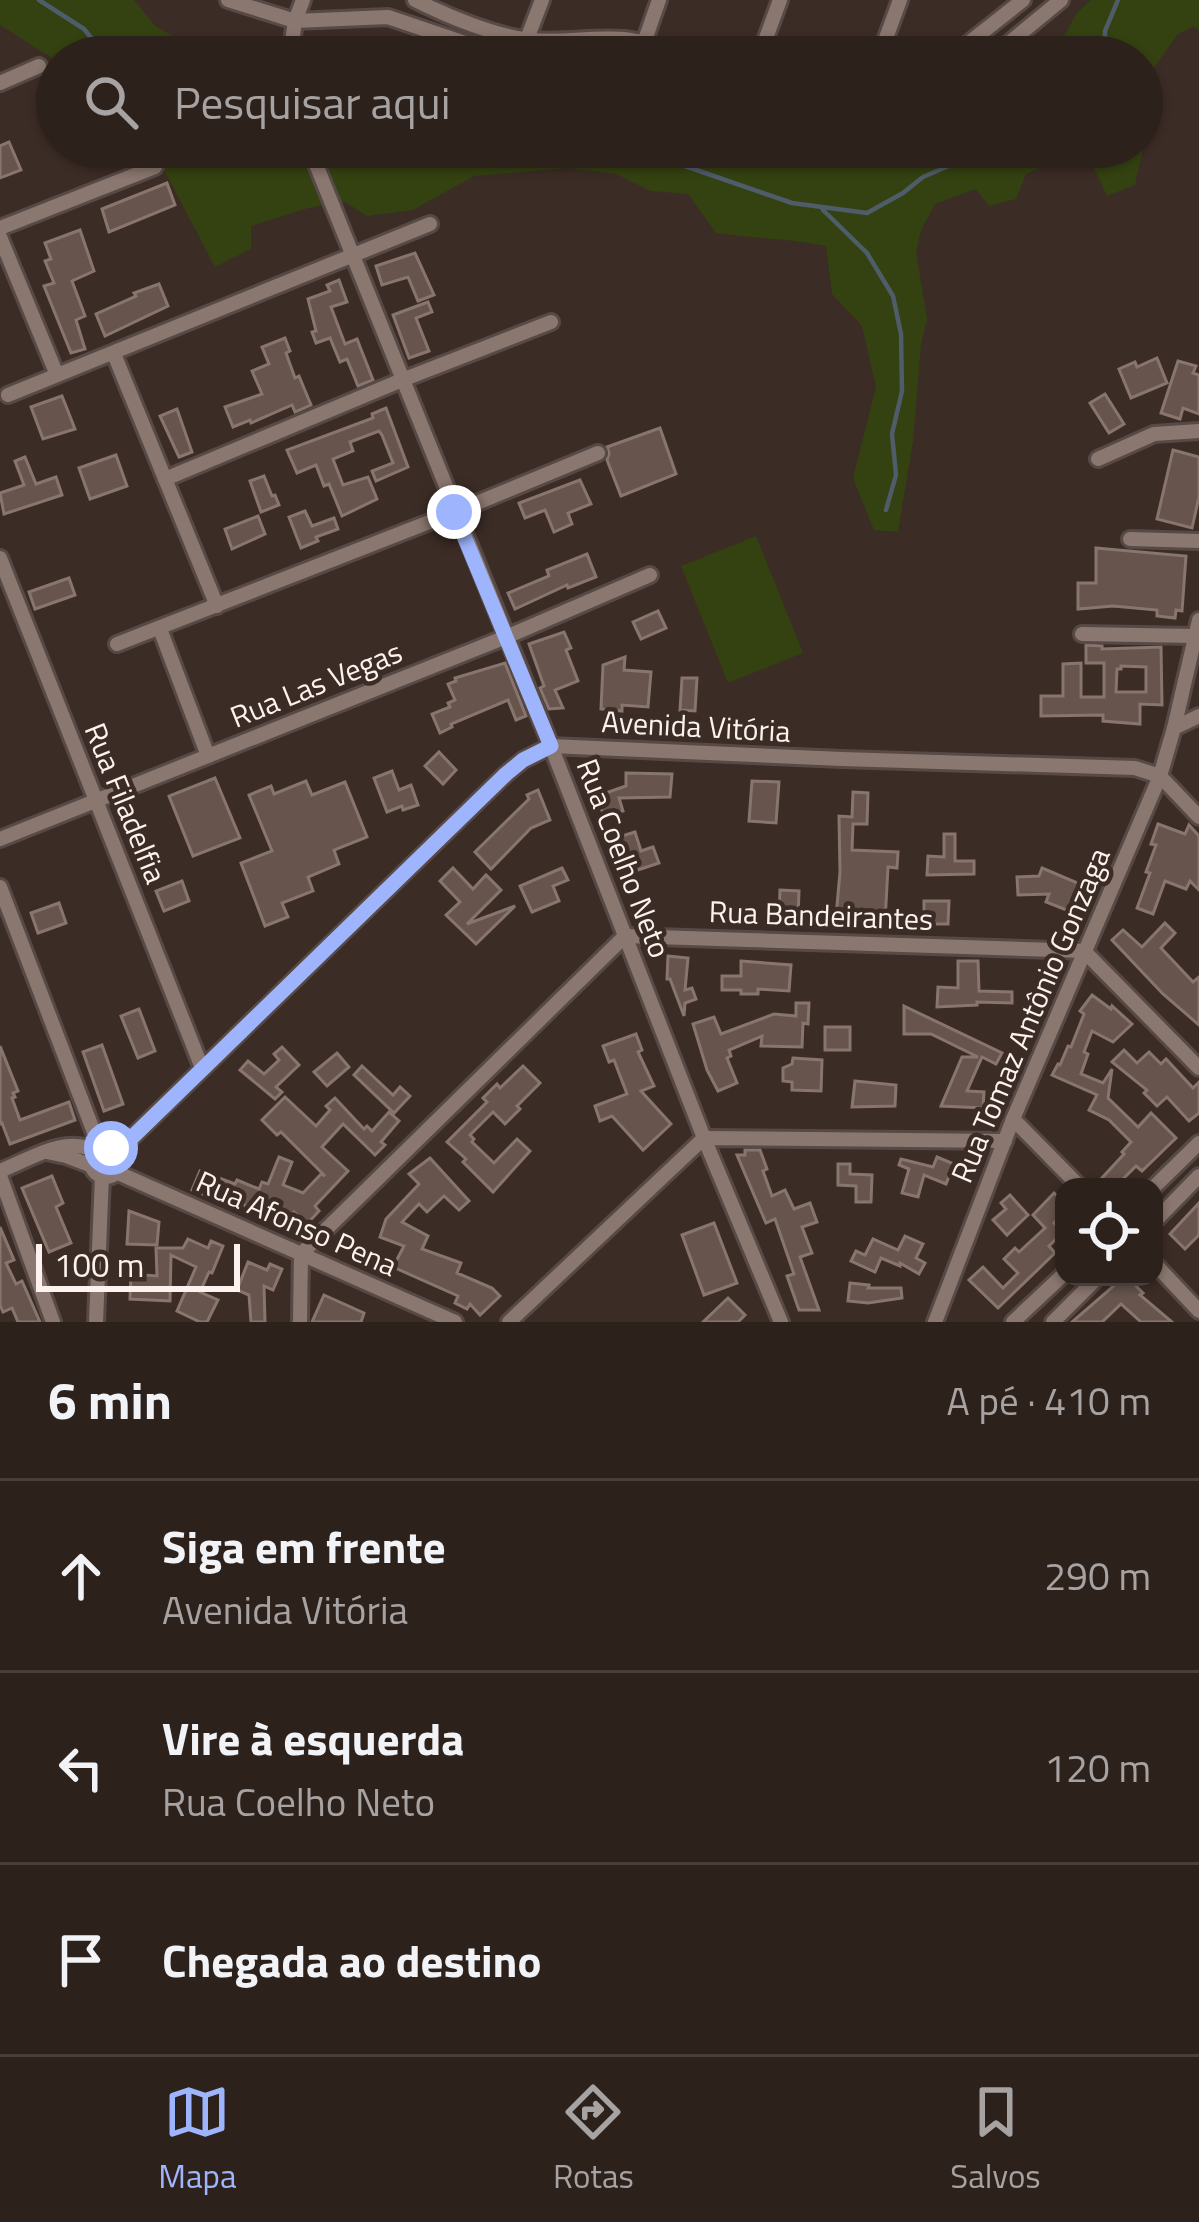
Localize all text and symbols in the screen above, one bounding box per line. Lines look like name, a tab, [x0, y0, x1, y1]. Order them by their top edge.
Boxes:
search box	[36, 36, 1163, 168]
text: Pesquisar aqui	[174, 68, 450, 136]
icon: search	[78, 69, 144, 135]
route end	[427, 485, 481, 539]
street label: Rua Las Vegas	[223, 629, 409, 739]
street label: Avenida Vitória	[600, 698, 792, 754]
street label: Rua Filadelfia	[73, 716, 179, 890]
street label: Rua Coelho Neto	[565, 752, 683, 964]
street label: Rua Tomaz Antônio Gonzaga	[938, 840, 1122, 1190]
street label: Rua Bandeirantes	[708, 888, 934, 942]
route start	[84, 1121, 138, 1175]
street label: Rua Afonso Pena	[189, 1158, 405, 1288]
map controls	[1055, 1178, 1163, 1286]
button: locate	[1055, 1178, 1163, 1286]
scale bar	[36, 1238, 240, 1291]
text: 100 m	[54, 1240, 144, 1290]
text: 6 min	[48, 1361, 172, 1439]
text: A pé · 410 m	[947, 1371, 1151, 1430]
text: Siga em frente	[162, 1512, 446, 1580]
icon: ahead	[48, 1543, 114, 1609]
text: 290 m	[1044, 1546, 1151, 1605]
text: Avenida Vitória	[162, 1580, 408, 1639]
text: Vire à esquerda	[162, 1704, 464, 1772]
icon: left	[48, 1735, 114, 1801]
text: 120 m	[1044, 1738, 1151, 1797]
text: Rua Coelho Neto	[162, 1772, 435, 1831]
text: Chegada ao destino	[162, 1926, 541, 1994]
icon: arrive	[48, 1927, 114, 1993]
tab: Mapa	[158, 2079, 236, 2201]
tab: Rotas	[553, 2079, 634, 2201]
tab: Salvos	[950, 2079, 1041, 2201]

